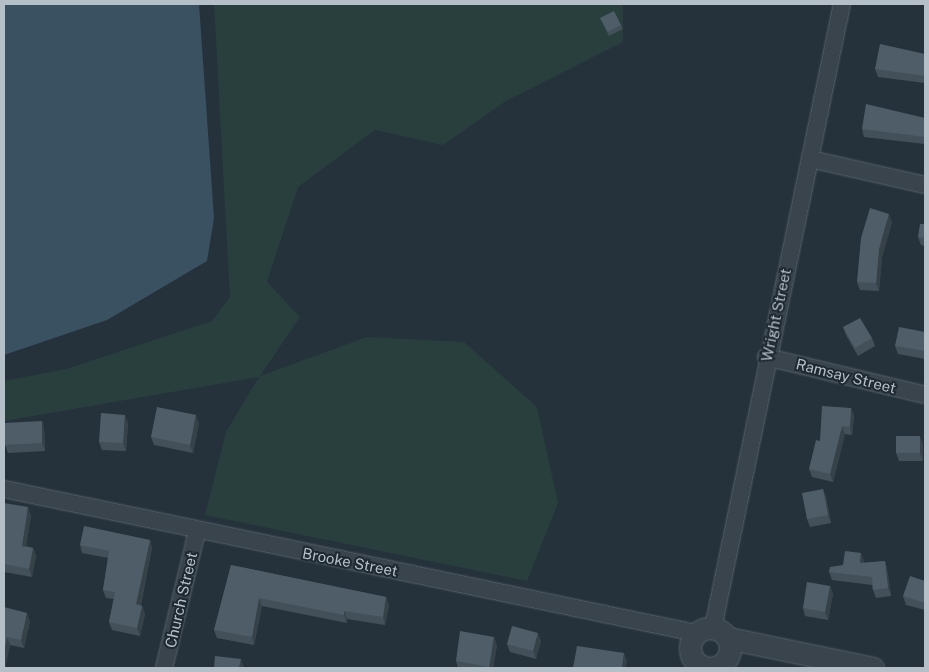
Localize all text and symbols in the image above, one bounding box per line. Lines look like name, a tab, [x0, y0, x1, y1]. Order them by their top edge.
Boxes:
street label: Wright Street	[757, 267, 795, 363]
street label: Ramsay Street	[794, 355, 898, 397]
street label: Brooke Street	[301, 544, 399, 580]
street label: Church Street	[161, 550, 201, 650]

